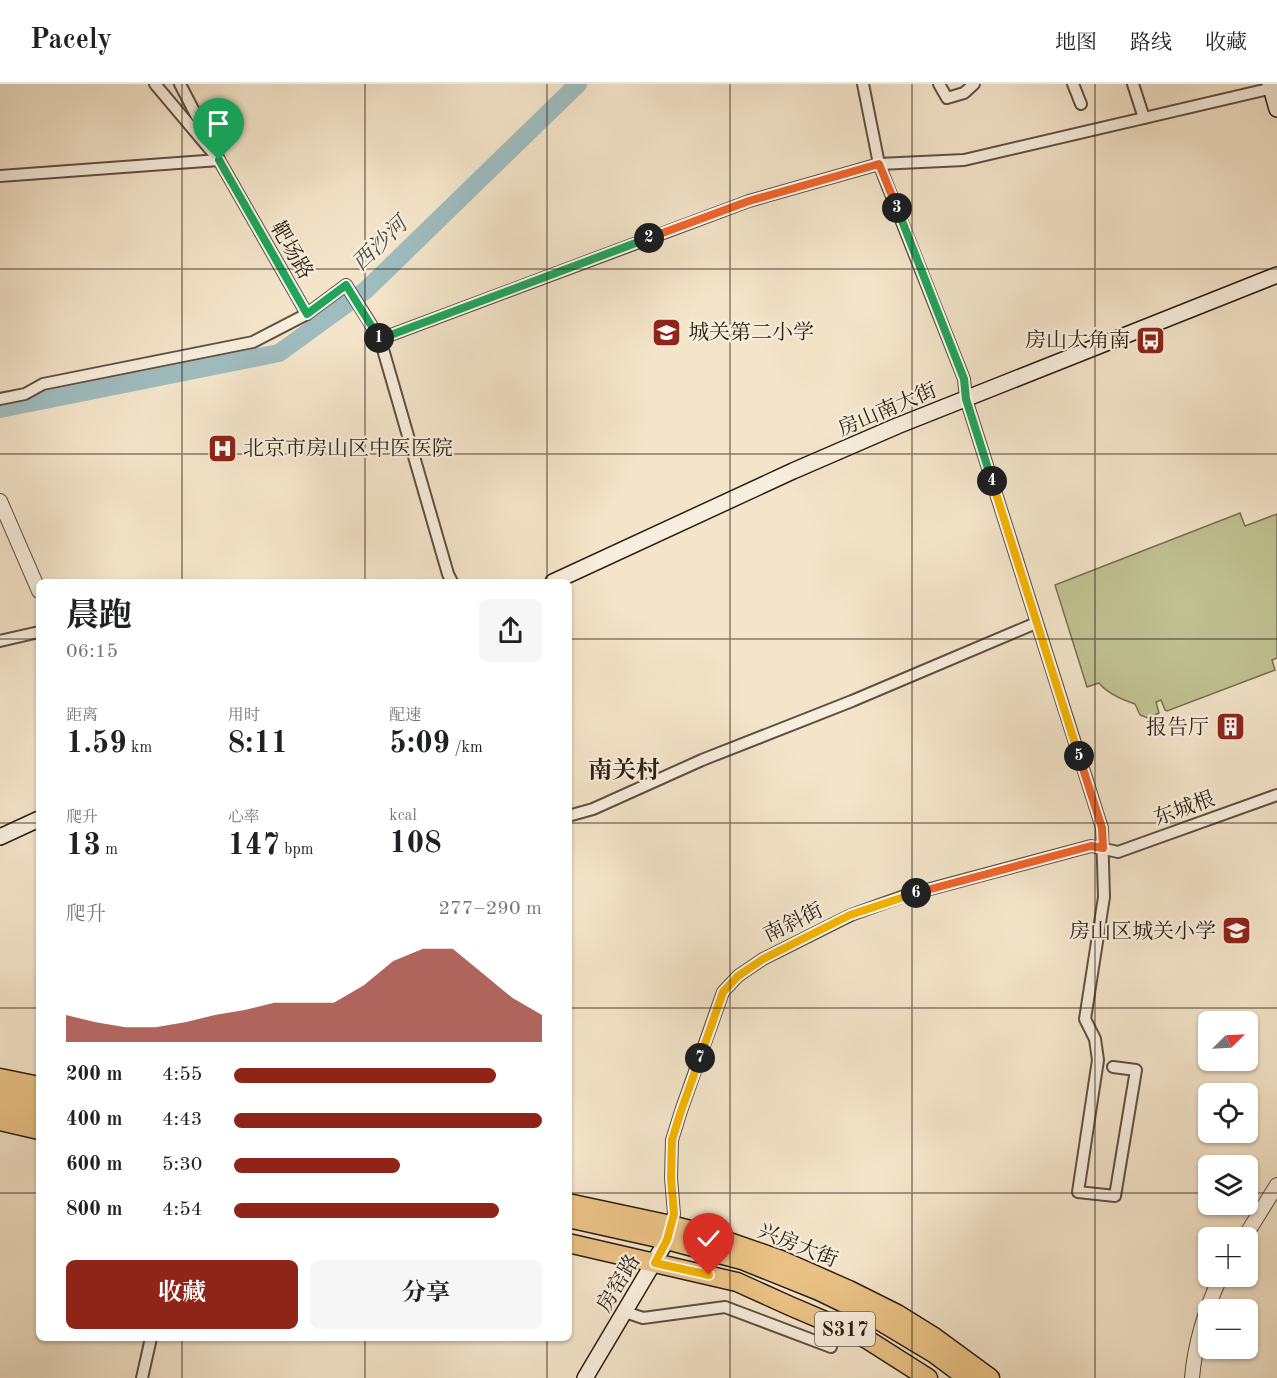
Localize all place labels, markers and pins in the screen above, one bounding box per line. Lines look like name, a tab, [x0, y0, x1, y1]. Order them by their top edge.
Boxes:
pin	[193, 98, 244, 160]
pin: 3	[882, 193, 912, 223]
pin: 2	[634, 223, 664, 253]
school or university icon: 城关第二小学	[651, 316, 683, 348]
place label: 城关第二小学	[688, 321, 814, 344]
pin: 1	[364, 323, 394, 353]
bus stop icon: 房山大角南	[1135, 324, 1167, 356]
place label: 房山大角南	[1025, 329, 1130, 352]
hospital icon: 北京市房山区中医医院	[206, 432, 238, 464]
place label: 北京市房山区中医医院	[243, 437, 453, 460]
pin: 4	[977, 466, 1007, 496]
building icon: 报告厅	[1214, 711, 1246, 743]
place label: 报告厅	[1146, 716, 1209, 739]
pin: 5	[1064, 741, 1094, 771]
pin: 6	[901, 878, 931, 908]
school or university icon: 房山区城关小学	[1221, 915, 1253, 947]
place label: 房山区城关小学	[1069, 920, 1216, 943]
pin: 7	[685, 1043, 715, 1073]
pin	[683, 1213, 734, 1275]

